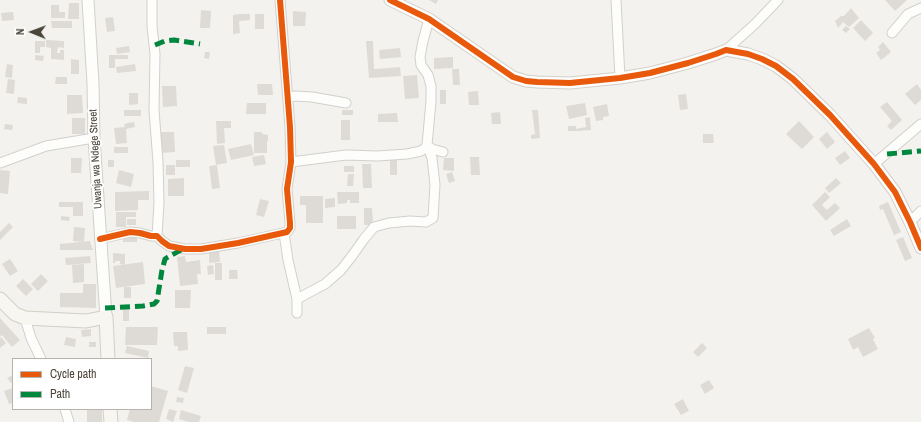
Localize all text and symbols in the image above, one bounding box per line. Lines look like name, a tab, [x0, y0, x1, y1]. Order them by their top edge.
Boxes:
north arrow	[12, 12, 52, 52]
text: N	[13, 28, 27, 35]
street label: Uwanja wa Ndege Street	[87, 109, 105, 209]
legend	[12, 358, 152, 410]
text: Cycle path	[50, 366, 97, 382]
text: Path	[50, 386, 70, 402]

